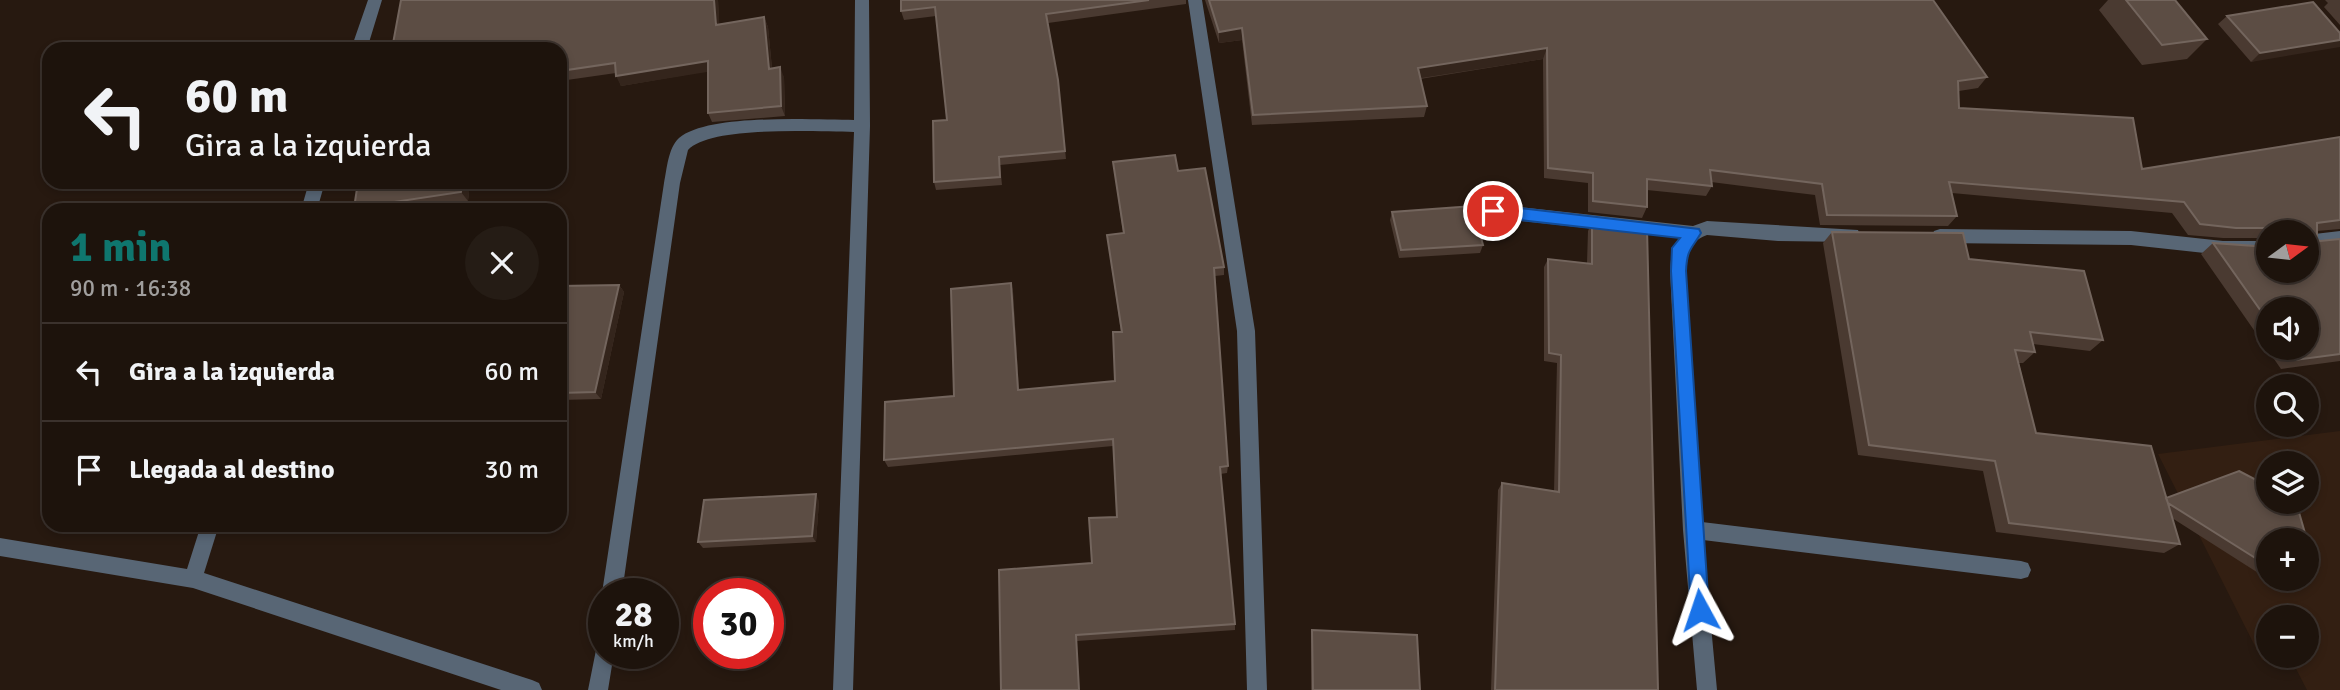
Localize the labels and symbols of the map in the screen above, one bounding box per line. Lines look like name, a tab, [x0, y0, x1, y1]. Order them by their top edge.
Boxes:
pin	[1463, 181, 1523, 241]
north arrow	[2256, 220, 2319, 284]
position arrow	[1663, 573, 1737, 647]
speed limit sign: 30	[693, 578, 784, 669]

